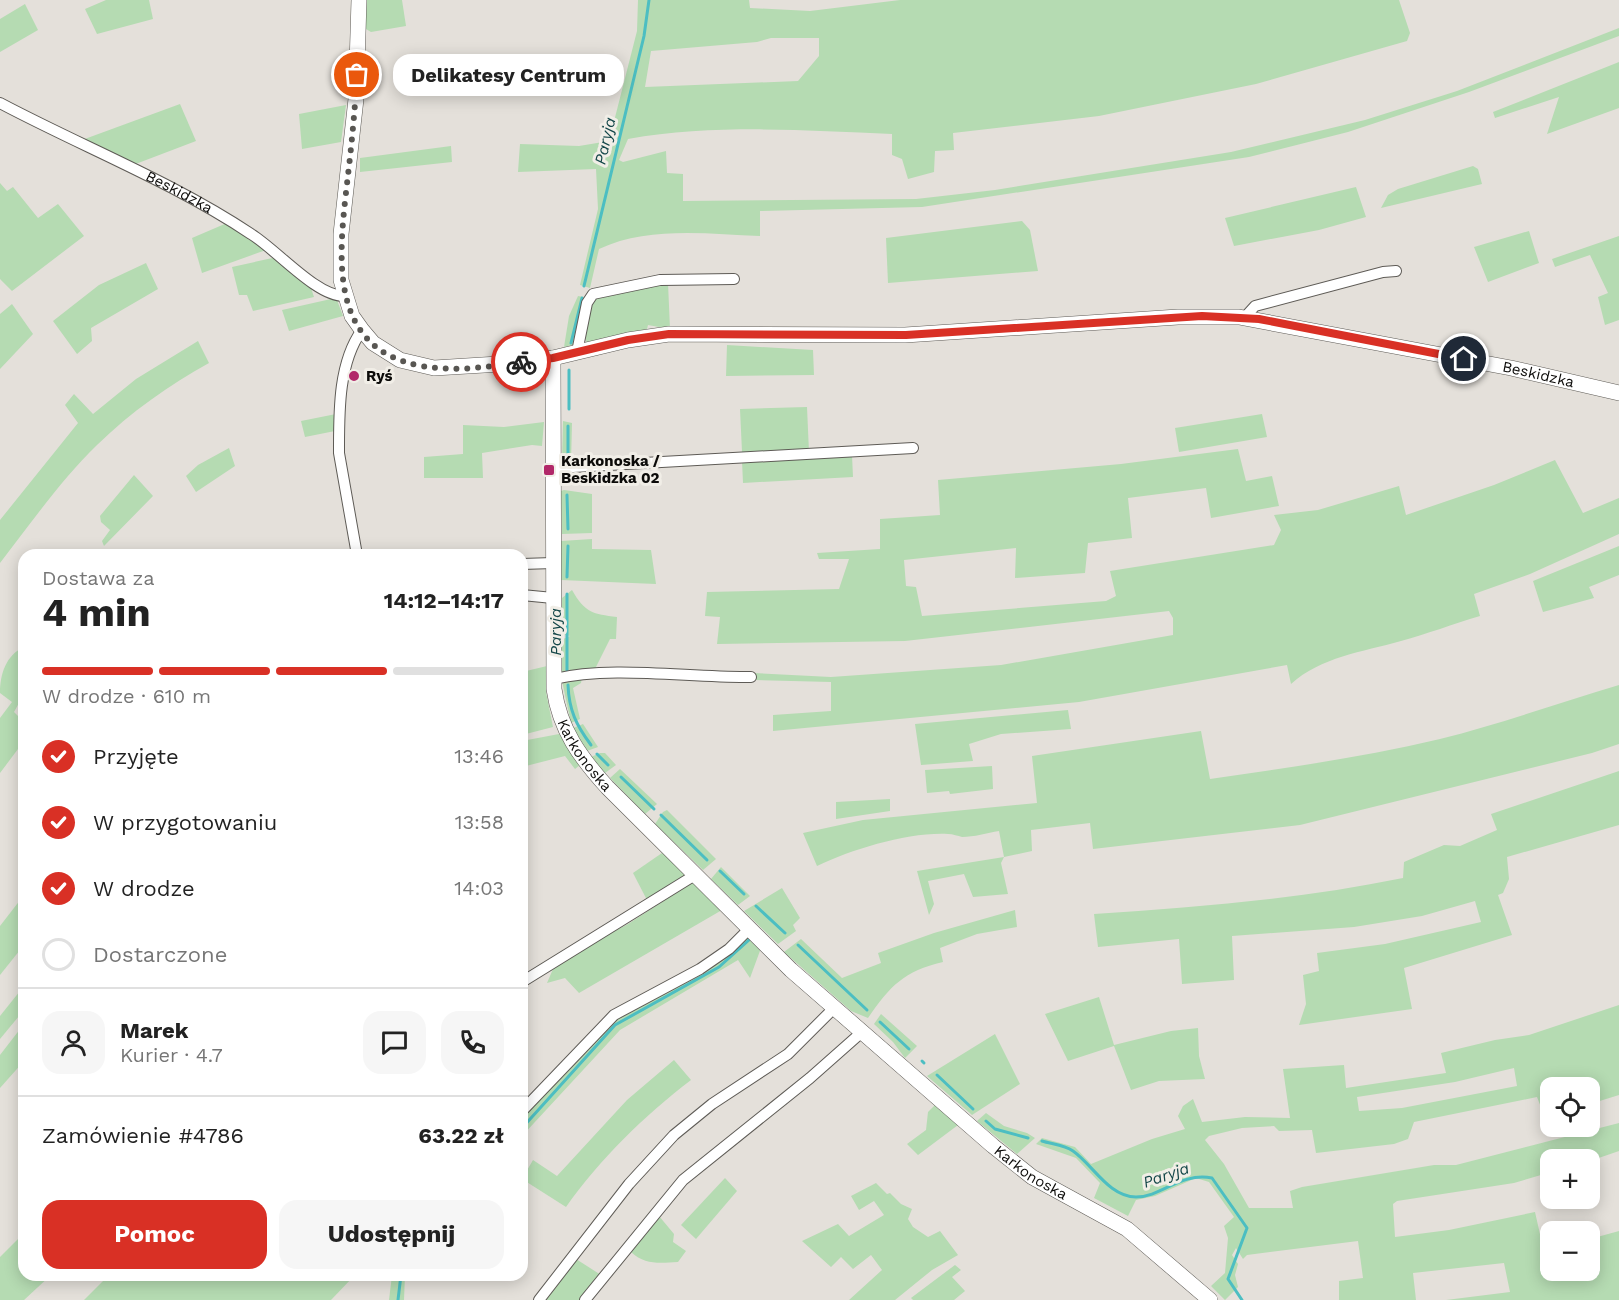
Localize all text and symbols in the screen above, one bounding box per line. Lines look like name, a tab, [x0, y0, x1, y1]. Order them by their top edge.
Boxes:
pin	[331, 49, 382, 100]
callout: Delikatesy Centrum	[393, 54, 624, 96]
icon: bag	[340, 58, 373, 91]
text: Delikatesy Centrum	[411, 63, 606, 87]
water label: Paryja	[590, 115, 620, 166]
street label: Beskidzka	[143, 167, 216, 217]
courier	[491, 332, 551, 392]
pin	[1438, 333, 1489, 384]
icon: home	[1447, 342, 1480, 375]
icon: bike	[505, 346, 538, 379]
street label: Beskidzka	[1501, 358, 1576, 391]
place label: Ryś	[366, 367, 392, 385]
marker: Ryś	[347, 369, 361, 383]
place label: Karkonoska / Beskidzka 02	[561, 452, 660, 487]
marker: Karkonoska / Beskidzka 02	[542, 463, 556, 477]
text: Dostawa za	[42, 566, 155, 590]
text: 14:12–14:17	[384, 588, 504, 613]
text: 4 min	[42, 590, 151, 635]
water label: Paryja	[546, 608, 565, 656]
text: W drodze · 610 m	[42, 684, 211, 708]
street label: Karkonoska	[553, 716, 616, 796]
icon: check	[42, 740, 75, 773]
text: Przyjęte	[93, 744, 179, 769]
text: 13:46	[454, 744, 504, 768]
icon: check	[42, 806, 75, 839]
text: W przygotowaniu	[93, 810, 277, 835]
text: 13:58	[455, 810, 504, 834]
icon: check	[42, 872, 75, 905]
text: W drodze	[93, 876, 195, 901]
text: 14:03	[454, 876, 504, 900]
text: Dostarczone	[93, 942, 227, 967]
button: person	[42, 1011, 105, 1074]
button: chat	[363, 1011, 426, 1074]
button: phone	[441, 1011, 504, 1074]
text: Marek	[120, 1018, 188, 1043]
text: Kurier · 4.7	[120, 1043, 223, 1067]
map controls	[1540, 1077, 1600, 1281]
button: locate	[1540, 1077, 1600, 1137]
text: Zamówienie #4786	[42, 1123, 244, 1148]
text: 63.22 zł	[418, 1123, 504, 1148]
street label: Karkonoska	[991, 1141, 1071, 1204]
button: +	[1540, 1149, 1600, 1209]
water label: Paryja	[1140, 1158, 1192, 1192]
button: Pomoc	[42, 1200, 267, 1269]
button: Udostępnij	[279, 1200, 504, 1269]
button: −	[1540, 1221, 1600, 1281]

